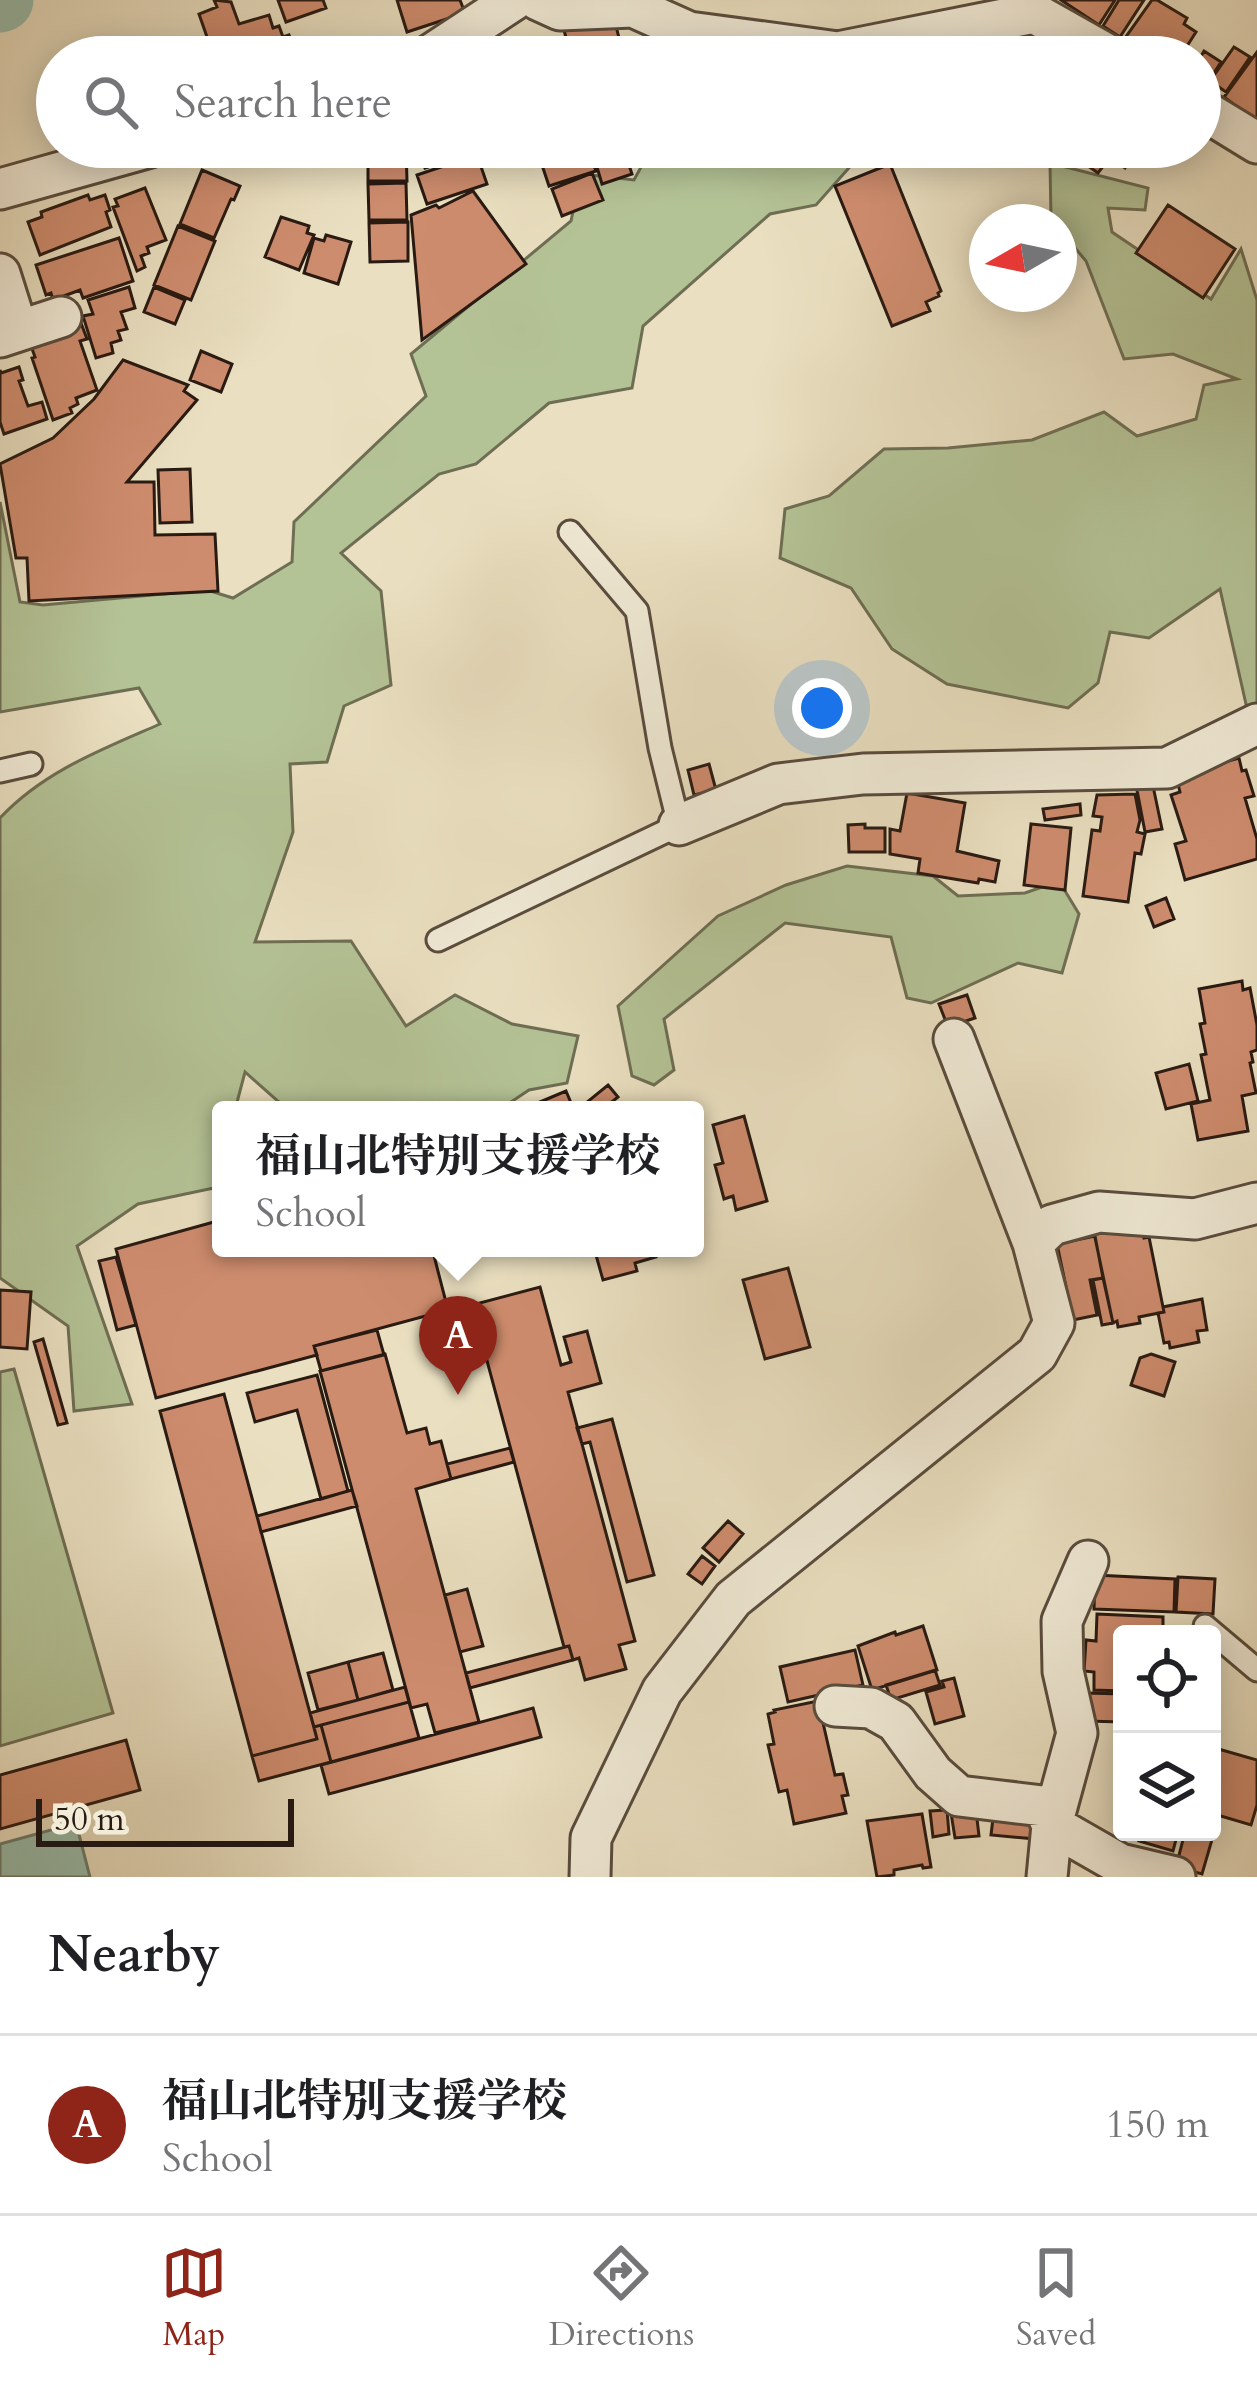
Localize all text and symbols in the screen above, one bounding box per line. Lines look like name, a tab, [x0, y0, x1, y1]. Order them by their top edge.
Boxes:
search box	[36, 36, 1221, 168]
icon: search	[78, 69, 144, 135]
text: Search here	[174, 72, 392, 133]
north arrow	[969, 204, 1077, 312]
your location	[792, 678, 852, 738]
popup	[212, 1101, 704, 1257]
text: 福山北特別支援学校	[255, 1126, 661, 1187]
text: School	[255, 1187, 366, 1240]
pin: A	[419, 1296, 497, 1395]
map controls	[1113, 1625, 1221, 1841]
button: locate	[1113, 1625, 1221, 1733]
button: layers	[1113, 1733, 1221, 1841]
scale bar	[36, 1793, 294, 1846]
text: 50 m	[54, 1797, 125, 1842]
text: Nearby	[48, 1920, 220, 1990]
text: 福山北特別支援学校	[162, 2071, 567, 2132]
text: A	[72, 2098, 102, 2151]
text: 150 m	[1106, 2098, 1209, 2151]
text: School	[162, 2132, 273, 2185]
tab: Map	[161, 2240, 227, 2357]
tab: Directions	[549, 2240, 694, 2357]
tab: Saved	[1016, 2240, 1096, 2357]

